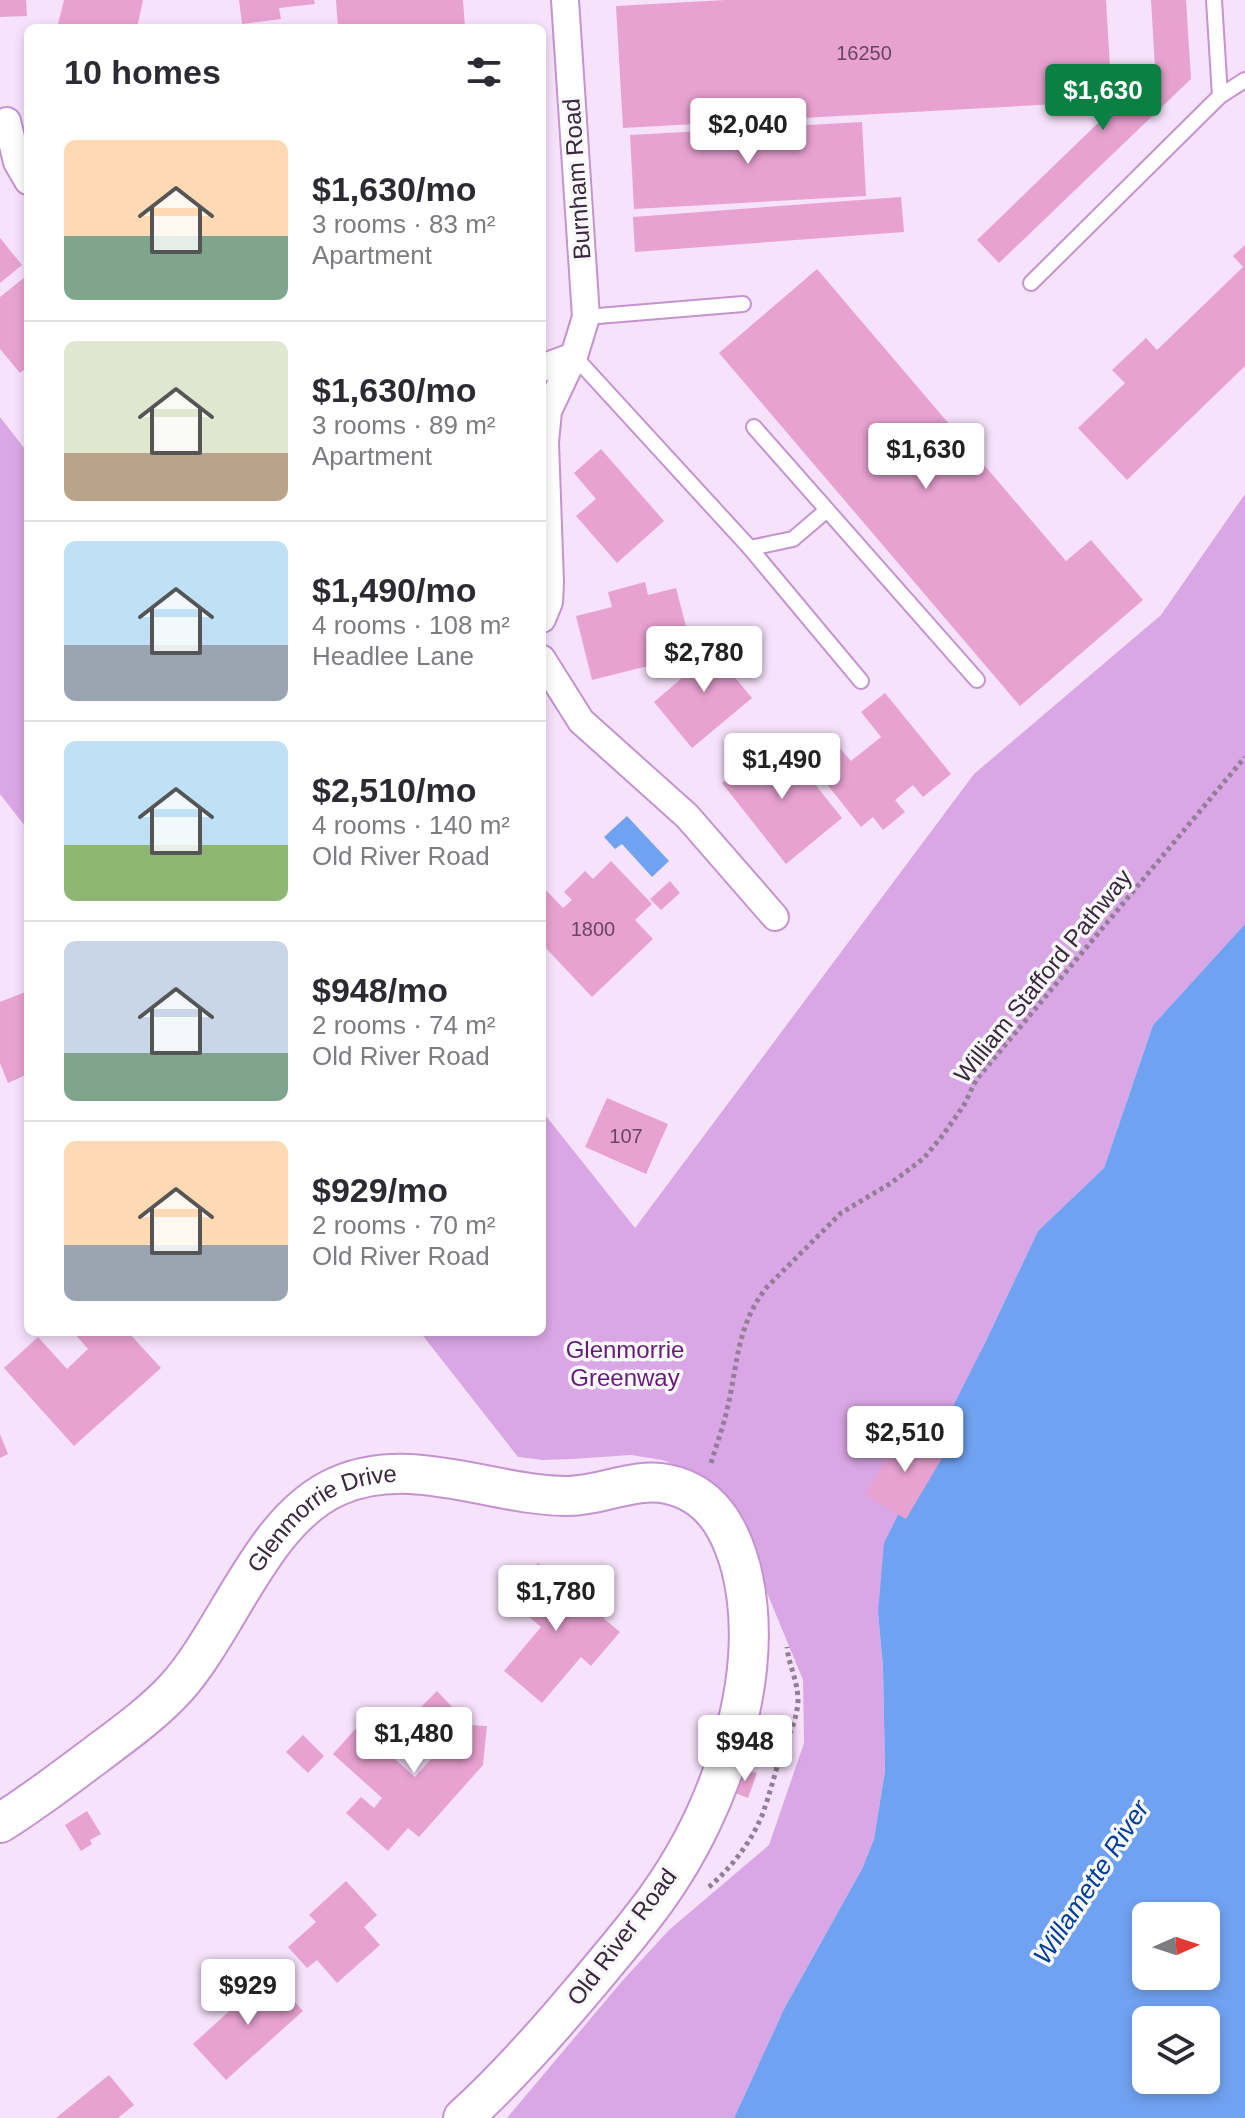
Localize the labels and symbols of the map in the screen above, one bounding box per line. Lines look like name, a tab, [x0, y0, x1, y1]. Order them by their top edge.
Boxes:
house number: 16250	[836, 42, 892, 64]
pin: $1,630	[1038, 64, 1168, 132]
street label: Burnham Road	[557, 98, 596, 260]
pin: $2,040	[683, 98, 813, 166]
pin: $1,630	[861, 423, 991, 491]
pin: $2,780	[639, 626, 769, 694]
pin: $1,490	[717, 733, 847, 801]
street label: William Stafford Pathway	[948, 864, 1137, 1088]
house number: 1800	[571, 918, 615, 940]
house number: 107	[609, 1125, 643, 1147]
park label: Glenmorrie Greenway	[566, 1336, 684, 1391]
pin: $2,510	[840, 1406, 970, 1474]
street label: Glenmorrie Drive	[241, 1460, 397, 1577]
pin: $1,780	[491, 1565, 621, 1633]
pin: $1,480	[349, 1707, 479, 1775]
pin: $948	[698, 1715, 792, 1783]
water label: Willamette River	[1027, 1793, 1156, 1969]
street label: Old River Road	[561, 1863, 682, 2010]
north arrow	[1132, 1902, 1220, 1990]
pin: $929	[201, 1959, 295, 2027]

